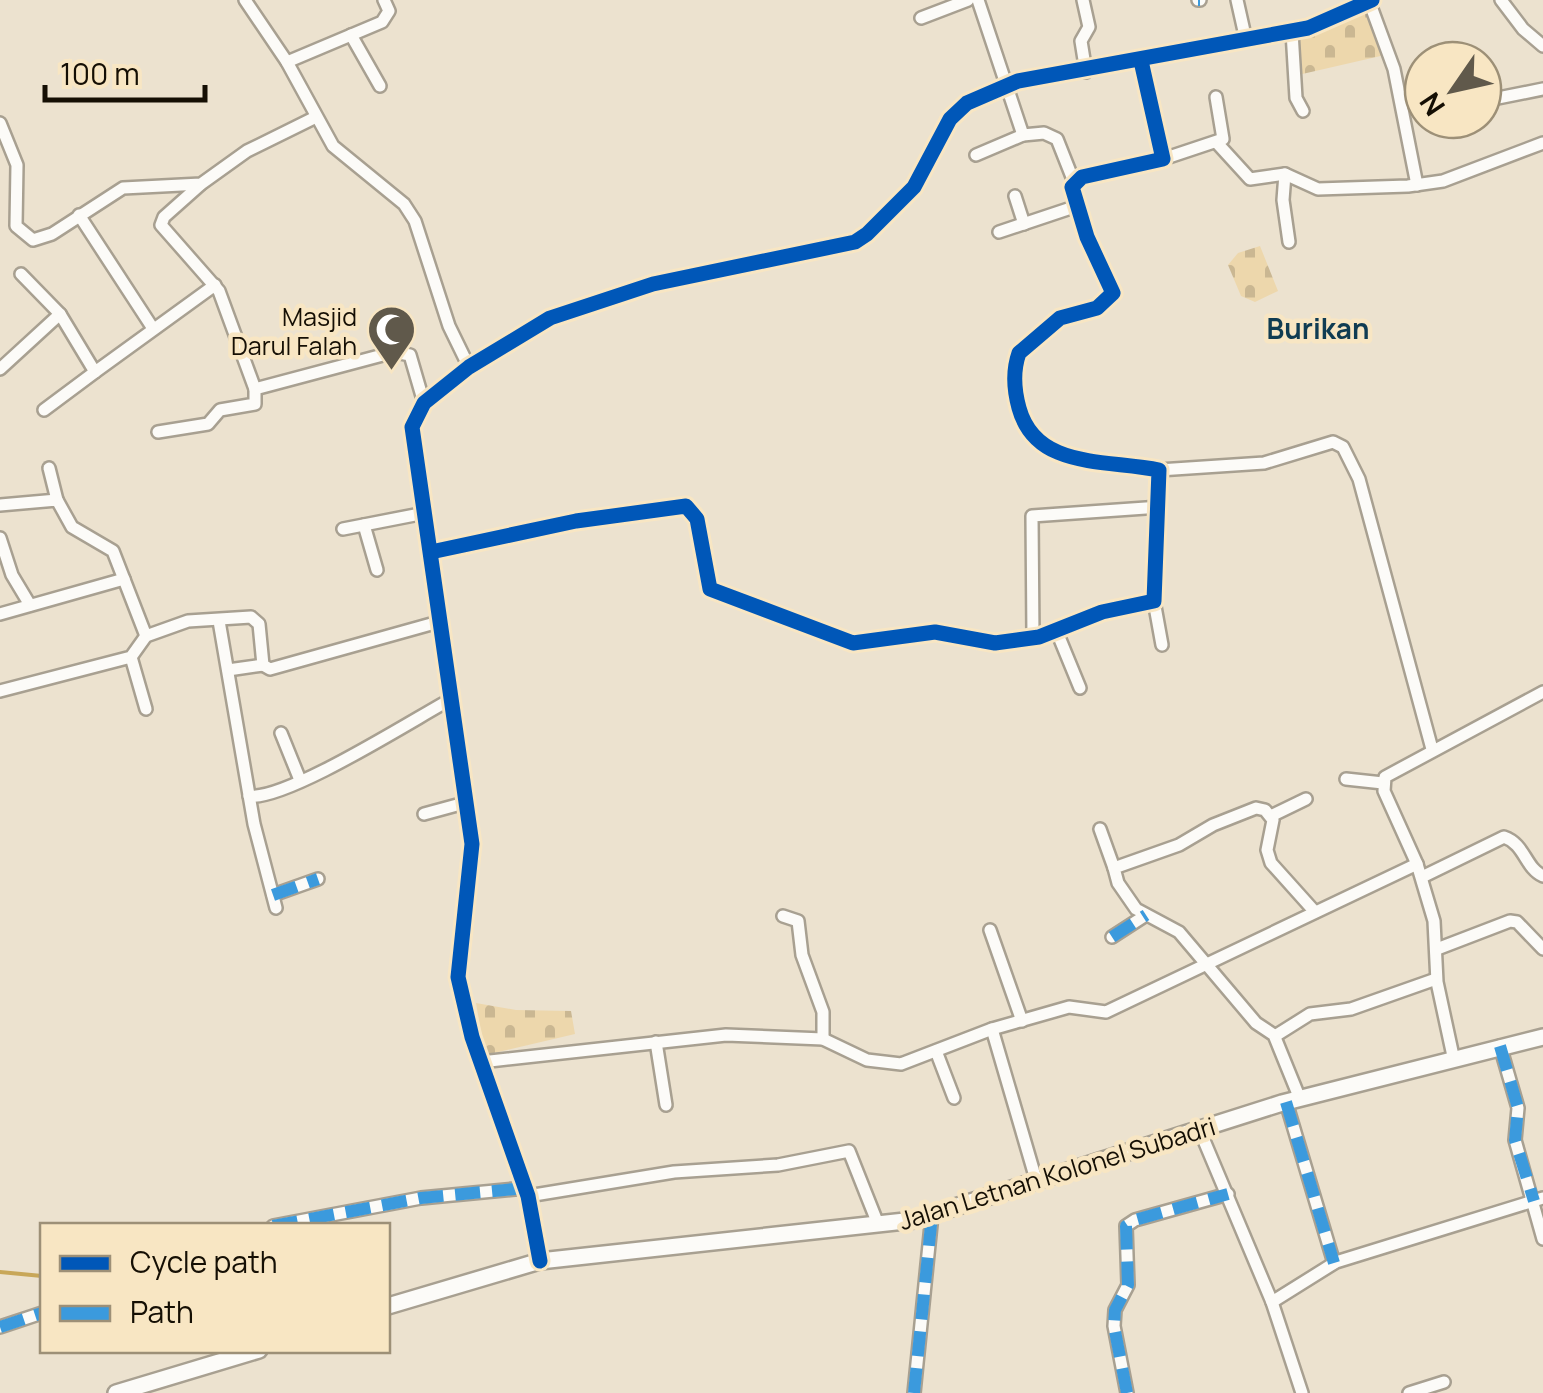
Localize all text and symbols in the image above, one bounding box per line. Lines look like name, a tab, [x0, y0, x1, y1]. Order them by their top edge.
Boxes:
scale bar	[45, 40, 205, 102]
north arrow	[1403, 40, 1503, 140]
text: 100 m	[60, 53, 140, 94]
text: N	[1410, 86, 1453, 123]
place label: Masjid Darul Falah	[231, 299, 357, 363]
mosque icon: Masjid Darul Falah	[366, 304, 418, 372]
district label: Burikan	[1267, 309, 1369, 347]
street label: Jalan Letnan Kolonel Subadri	[895, 1108, 1219, 1238]
legend	[40, 1223, 390, 1353]
text: Cycle path	[130, 1241, 278, 1282]
text: Path	[130, 1291, 194, 1332]

